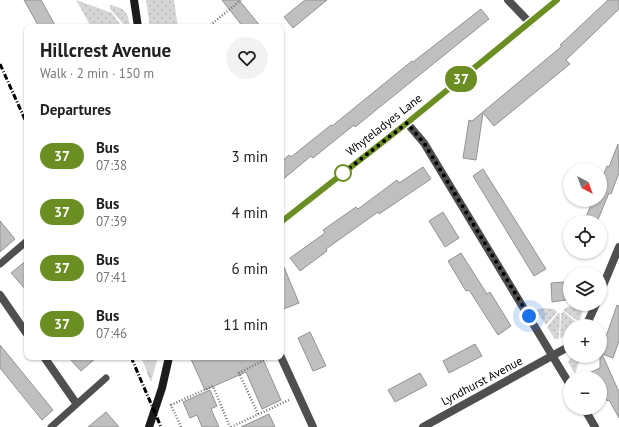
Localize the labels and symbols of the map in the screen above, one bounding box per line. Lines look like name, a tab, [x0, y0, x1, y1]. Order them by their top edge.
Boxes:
line badge: 37	[443, 66, 479, 92]
street label: Whyteladyes Lane	[343, 90, 425, 159]
north arrow	[563, 163, 607, 207]
unlabelled marker	[334, 164, 352, 182]
your location	[519, 306, 539, 326]
street label: Lyndhurst Avenue	[438, 353, 525, 408]

